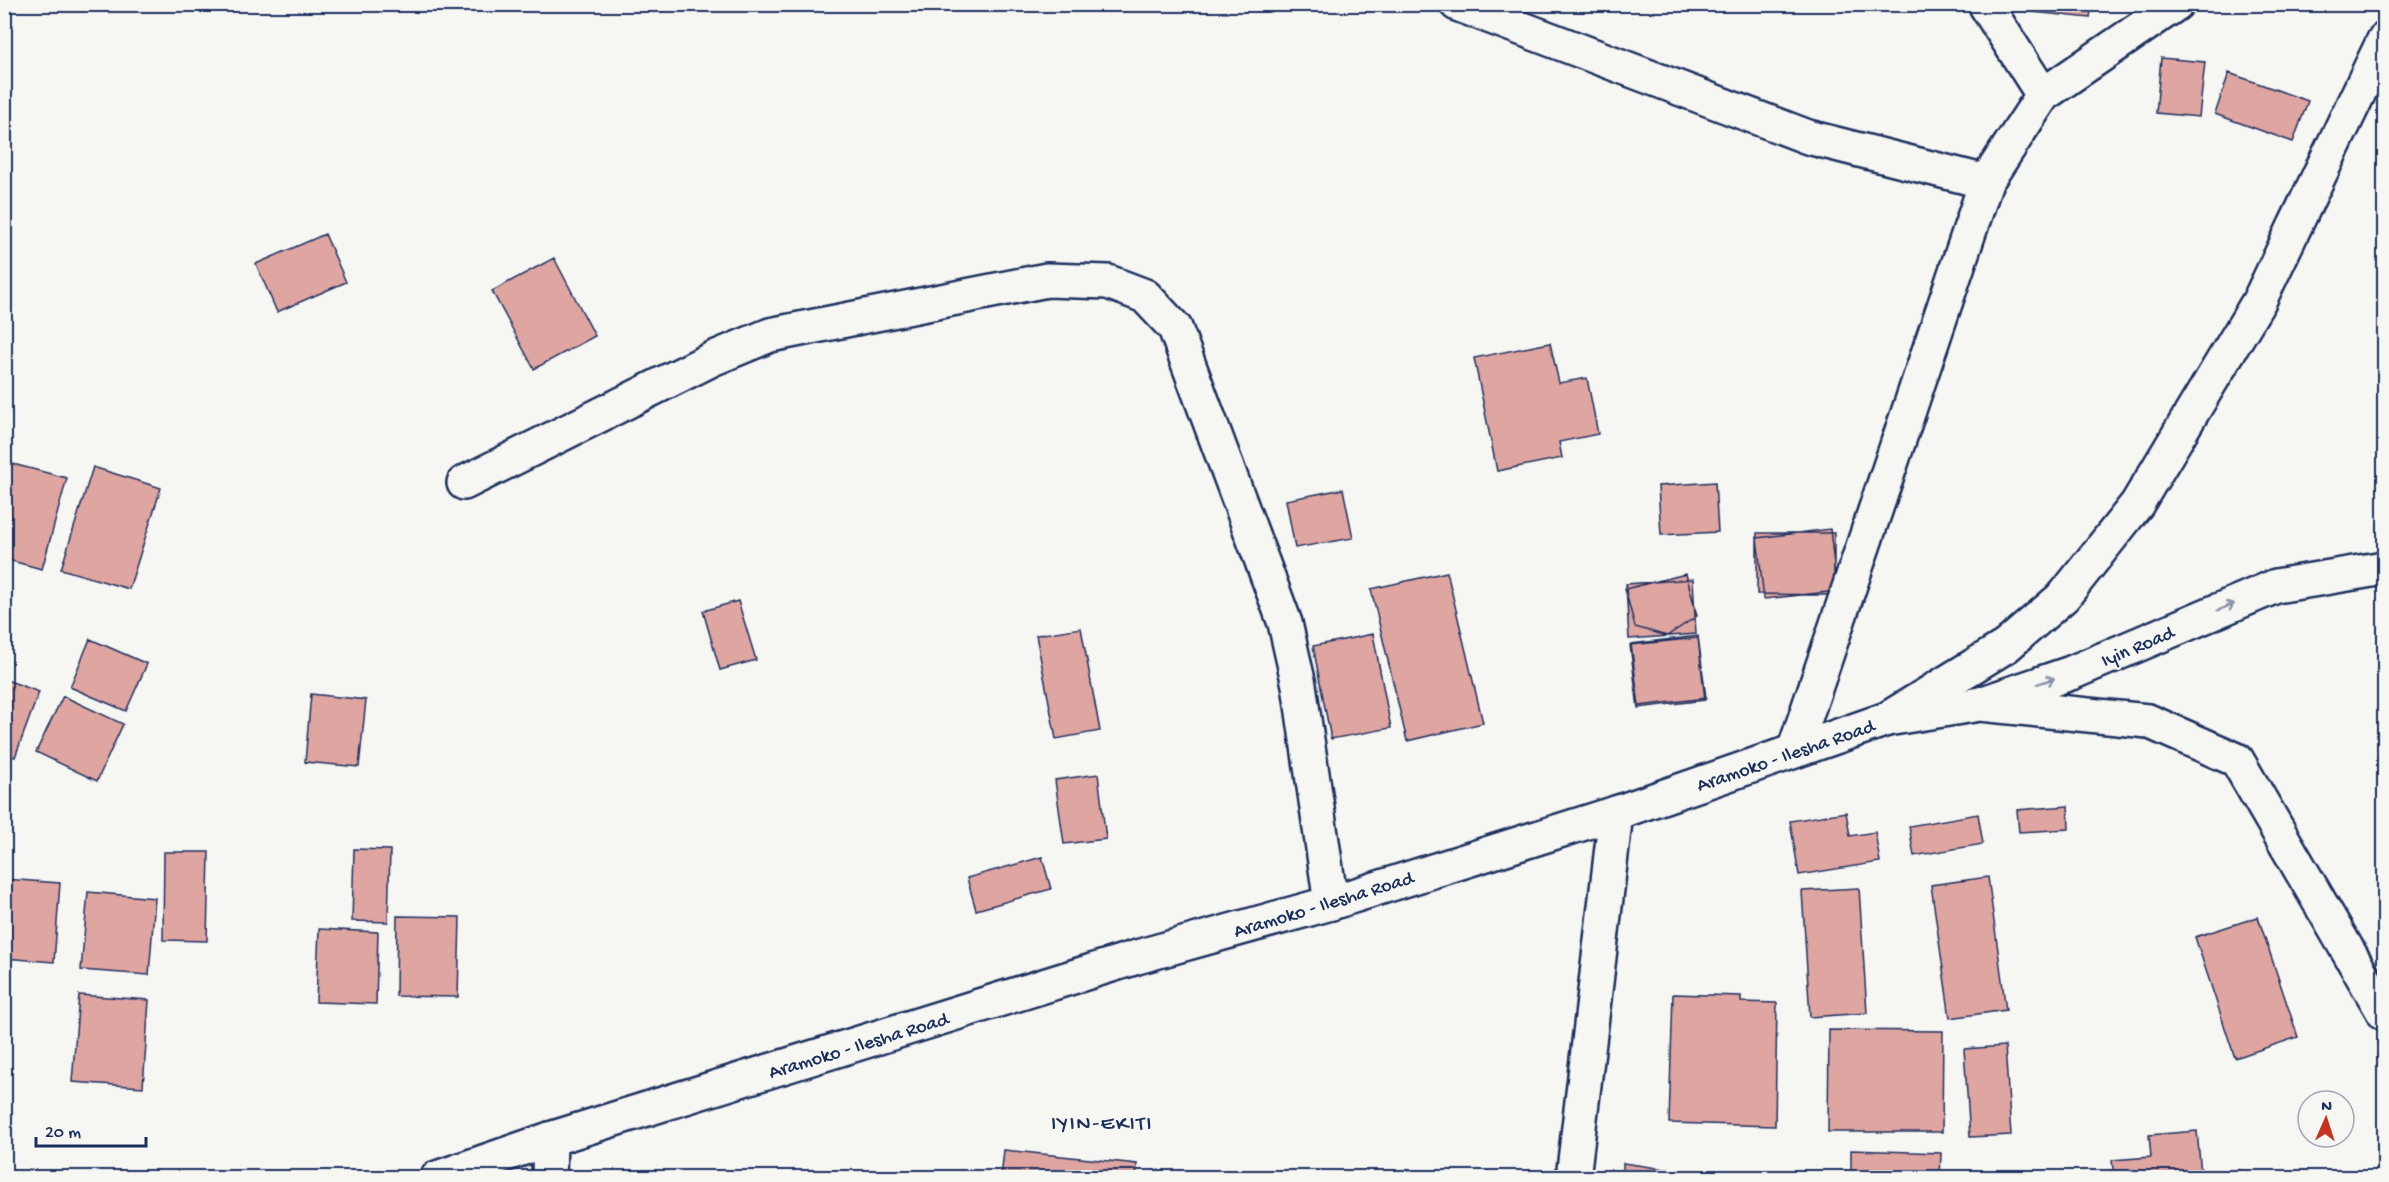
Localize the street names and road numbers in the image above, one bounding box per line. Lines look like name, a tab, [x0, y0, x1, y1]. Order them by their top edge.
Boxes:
street label: Iyin Road	[2098, 622, 2180, 674]
street label: Aramoko - Ilesha Road	[1694, 715, 1880, 799]
street label: Aramoko - Ilesha Road	[1231, 867, 1419, 945]
street label: Aramoko - Ilesha Road	[766, 1008, 954, 1086]

